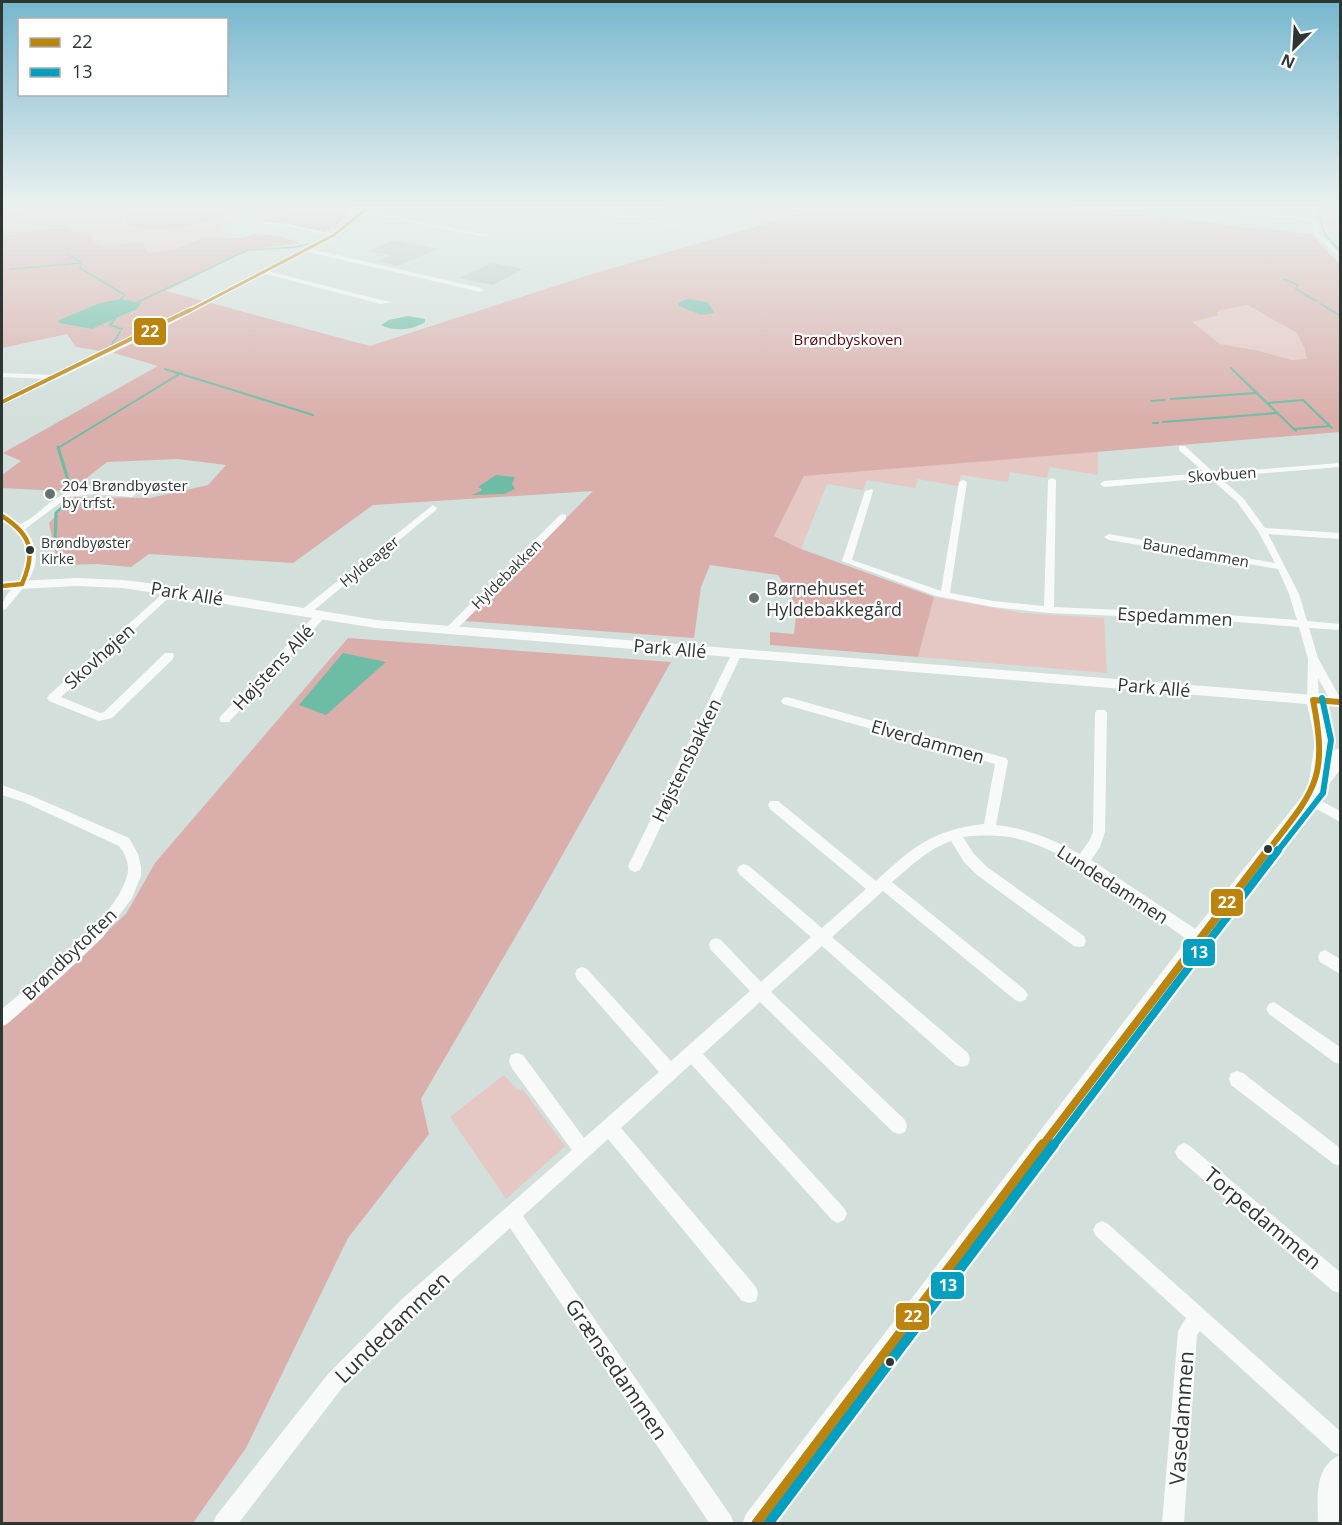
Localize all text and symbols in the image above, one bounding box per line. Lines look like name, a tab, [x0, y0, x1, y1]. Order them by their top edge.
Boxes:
legend	[18, 18, 228, 96]
north arrow	[1264, 18, 1324, 78]
text: 22	[72, 29, 93, 53]
text: N	[1277, 49, 1298, 74]
text: 13	[72, 59, 93, 83]
line badge: 22	[133, 317, 167, 346]
text: 22	[141, 320, 159, 342]
park label: Brøndbyskoven	[793, 329, 903, 349]
street label: Skovbuen	[1187, 462, 1257, 486]
place label: 204 Brøndbyøster by trfst.	[62, 475, 188, 512]
marker: 204 Brøndbyøster by trfst.	[43, 487, 57, 501]
street label: Hyldeager	[335, 531, 403, 591]
place label: Brøndbyøster Kirke	[41, 533, 131, 568]
street label: Baunedammen	[1141, 533, 1251, 571]
street label: Hyldebakken	[467, 535, 545, 613]
marker: Brøndbyøster Kirke	[24, 544, 36, 556]
street label: Park Allé	[149, 575, 225, 611]
place label: Børnehuset Hyldebakkegård	[766, 576, 902, 621]
marker: Børnehuset Hyldebakkegård	[747, 591, 761, 605]
street label: Espedammen	[1117, 601, 1233, 631]
street label: Skovhøjen	[59, 618, 139, 694]
street label: Højstens Allé	[227, 619, 319, 715]
street label: Park Allé	[633, 633, 707, 663]
street label: Park Allé	[1117, 672, 1191, 702]
street label: Højstensbakken	[646, 694, 726, 826]
street label: Elverdammen	[869, 713, 987, 769]
street label: Lundedammen	[1053, 839, 1173, 929]
unlabelled marker	[1262, 843, 1274, 855]
line badge: 22	[1210, 888, 1244, 917]
text: 22	[1218, 891, 1236, 913]
street label: Brøndbytoften	[17, 903, 121, 1005]
line badge: 13	[1182, 938, 1216, 967]
text: 13	[1190, 941, 1208, 963]
street label: Torpedammen	[1198, 1161, 1328, 1275]
street label: Lundedammen	[329, 1265, 455, 1389]
line badge: 13	[930, 1271, 965, 1300]
text: 13	[939, 1274, 957, 1296]
street label: Grænsedammen	[559, 1293, 675, 1445]
line badge: 22	[895, 1302, 930, 1331]
text: 22	[904, 1305, 922, 1327]
street label: Vasedammen	[1162, 1350, 1200, 1486]
unlabelled marker	[884, 1356, 896, 1368]

